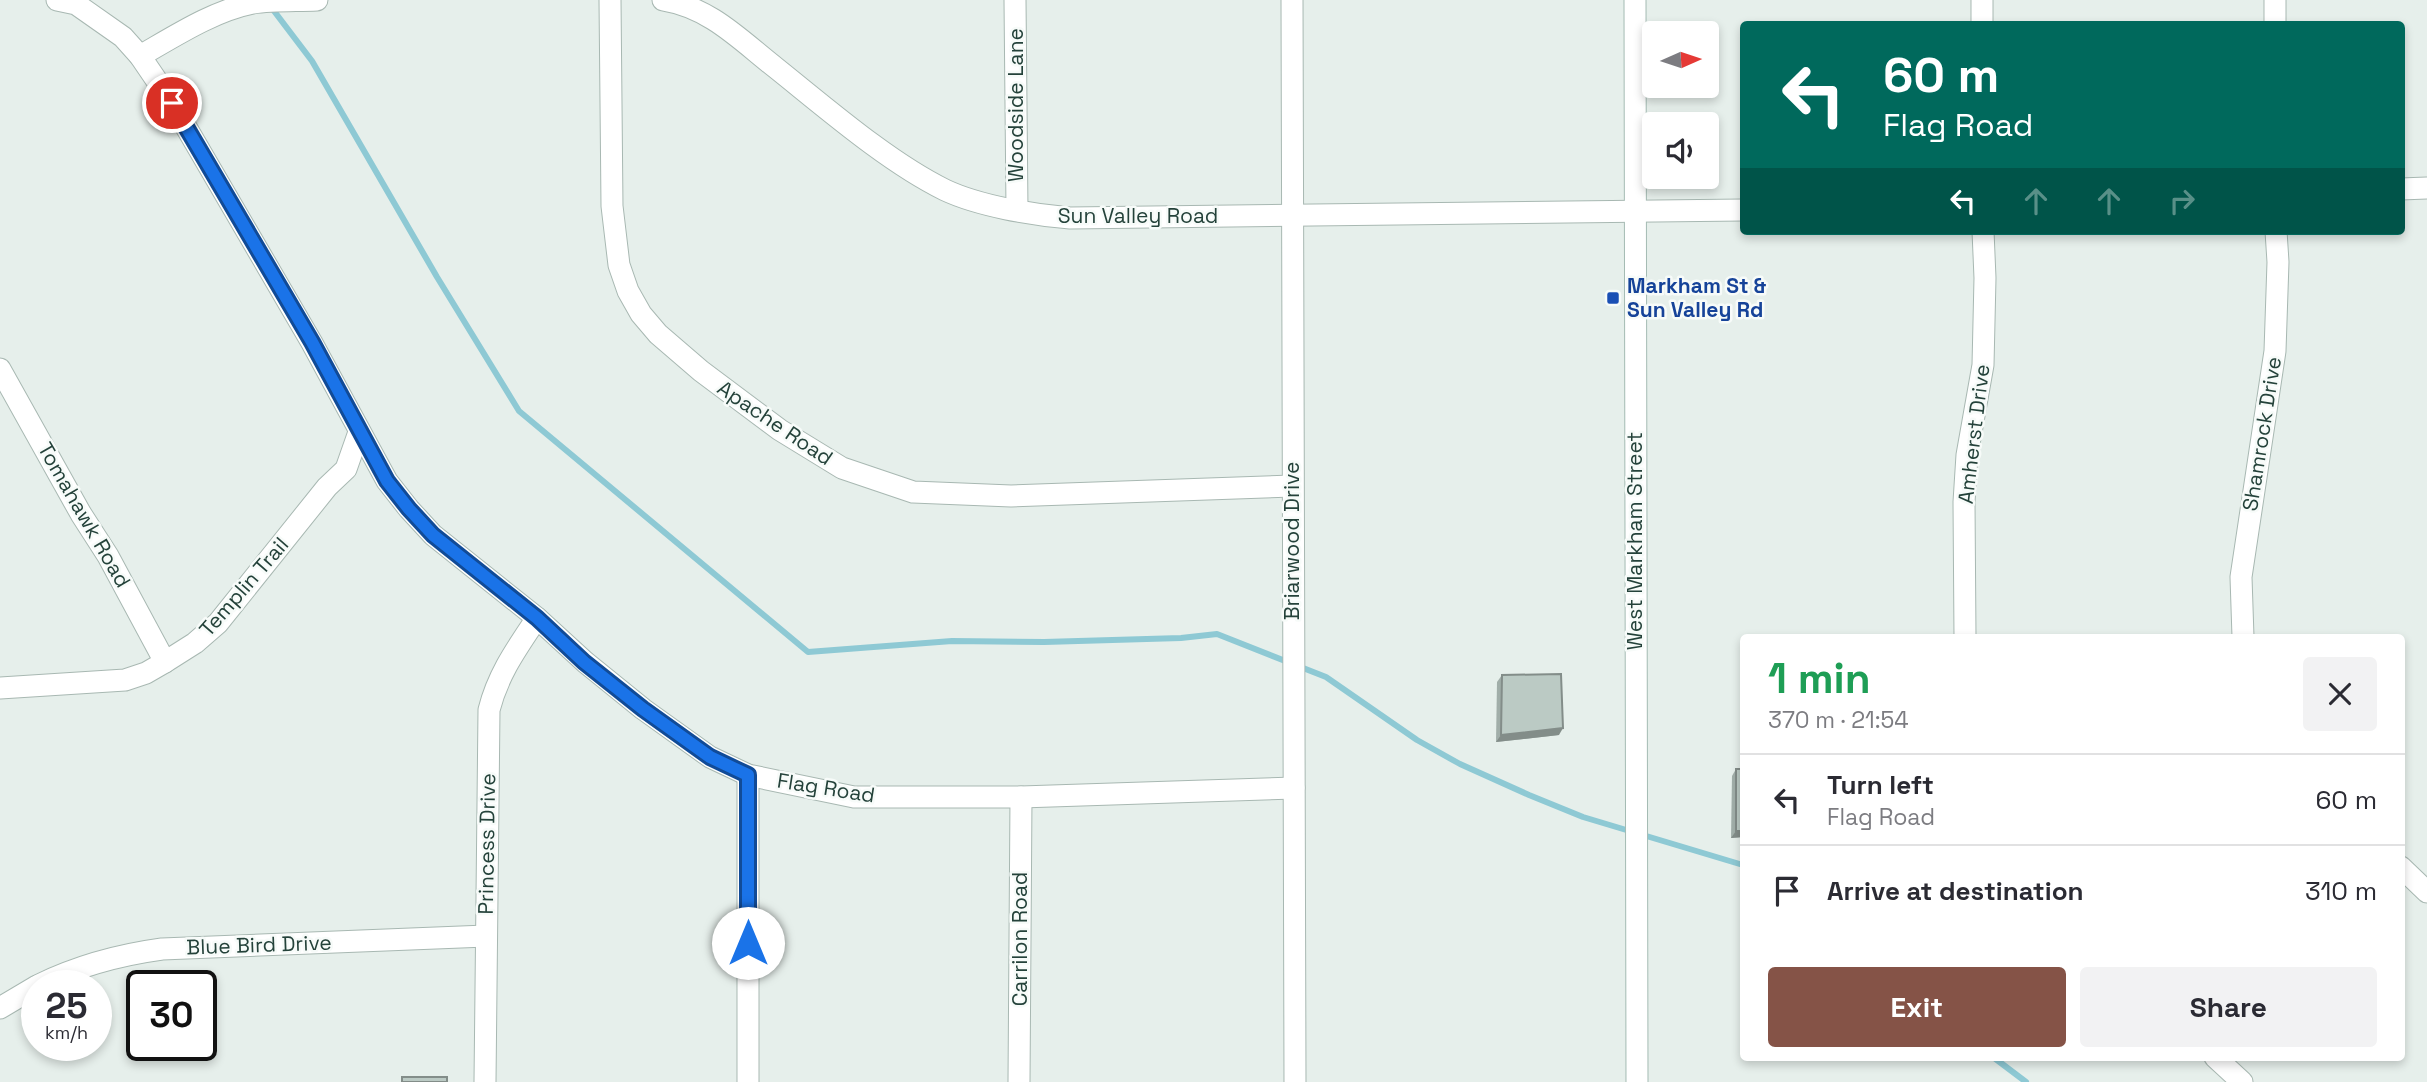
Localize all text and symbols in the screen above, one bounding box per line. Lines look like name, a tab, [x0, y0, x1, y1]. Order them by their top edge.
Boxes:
north arrow	[1642, 21, 1718, 98]
map controls	[1642, 21, 1719, 189]
street label: Woodside Lane	[1002, 28, 1029, 182]
text: 60 m	[1883, 44, 1999, 106]
icon: left	[1768, 49, 1859, 140]
pin	[142, 73, 202, 133]
icon: arrive	[153, 84, 191, 122]
text: Flag Road	[1883, 105, 2033, 145]
button: sound	[1642, 112, 1719, 189]
icon: left	[1944, 182, 1982, 220]
icon: ahead	[2017, 182, 2055, 220]
icon: ahead	[2090, 182, 2128, 220]
icon: right	[2163, 182, 2201, 220]
street label: Sun Valley Road	[1058, 202, 1218, 229]
place label: Markham St & Sun Valley Rd	[1627, 272, 1767, 323]
marker: Markham St & Sun Valley Rd	[1605, 290, 1621, 306]
street label: Shamrock Drive	[2236, 355, 2287, 513]
street label: Amherst Drive	[1952, 363, 1995, 505]
street label: Apache Road	[712, 374, 838, 471]
street label: West Markham Street	[1621, 432, 1648, 650]
street label: Tomahawk Road	[32, 437, 137, 592]
street label: Briarwood Drive	[1278, 462, 1305, 620]
street label: Templin Trail	[193, 531, 294, 642]
text: 1 min	[1768, 652, 1871, 705]
button: close	[2303, 657, 2377, 731]
text: 370 m · 21:54	[1768, 705, 1909, 735]
street label: Flag Road	[775, 766, 877, 809]
text: Turn left	[1827, 768, 1934, 802]
street label: Princess Drive	[472, 773, 501, 915]
icon: left	[1768, 781, 1806, 819]
text: 60 m	[2315, 783, 2377, 817]
text: Flag Road	[1827, 802, 1935, 832]
street label: Carrilon Road	[1006, 872, 1033, 1006]
icon: arrive	[1768, 872, 1806, 910]
text: Arrive at destination	[1827, 874, 2084, 908]
text: 310 m	[2305, 874, 2377, 908]
position arrow	[711, 906, 785, 980]
street label: Blue Bird Drive	[186, 928, 332, 961]
button: Exit	[1768, 967, 2066, 1047]
button: Share	[2080, 967, 2377, 1047]
speed limit sign: 30	[126, 970, 217, 1061]
text: 25	[46, 984, 87, 1028]
text: km/h	[45, 1021, 88, 1044]

